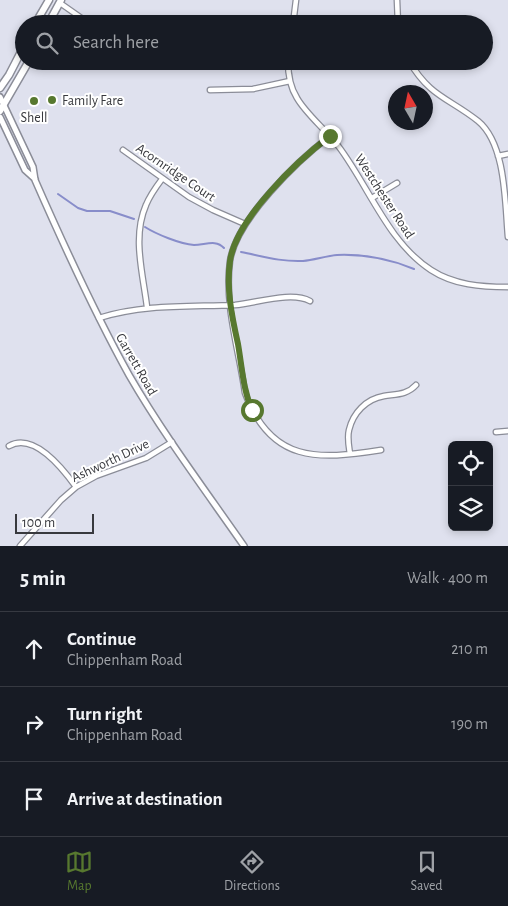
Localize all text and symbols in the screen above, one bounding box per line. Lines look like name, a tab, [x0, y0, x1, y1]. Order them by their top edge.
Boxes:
search box	[15, 15, 493, 70]
icon: search	[33, 29, 61, 57]
text: Search here	[73, 33, 159, 52]
north arrow	[388, 85, 433, 130]
marker: Family Fare	[46, 94, 58, 106]
place label: Family Fare	[62, 94, 123, 108]
marker: Shell	[28, 95, 40, 107]
place label: Shell	[20, 111, 48, 125]
route end	[319, 125, 342, 148]
street label: Acornridge Court	[133, 141, 218, 205]
street label: Westchester Road	[352, 152, 417, 241]
street label: Garrett Road	[113, 331, 159, 398]
route start	[241, 399, 264, 422]
street label: Ashworth Drive	[69, 437, 151, 485]
map controls	[448, 441, 493, 531]
button: locate	[448, 441, 493, 486]
button: layers	[448, 486, 493, 531]
scale bar	[15, 511, 94, 534]
text: 100 m	[22, 516, 55, 530]
text: 5 min	[20, 568, 66, 589]
text: Walk · 400 m	[407, 570, 488, 586]
text: Continue	[67, 630, 136, 649]
icon: ahead	[20, 635, 48, 663]
text: 210 m	[451, 641, 488, 657]
text: Chippenham Road	[67, 652, 182, 668]
text: Turn right	[67, 705, 142, 724]
icon: right	[20, 710, 48, 738]
text: 190 m	[451, 716, 488, 732]
text: Chippenham Road	[67, 727, 182, 743]
icon: arrive	[20, 785, 48, 813]
text: Arrive at destination	[67, 790, 223, 809]
tab: Map	[65, 848, 93, 895]
tab: Directions	[224, 848, 280, 895]
tab: Saved	[411, 848, 443, 895]

